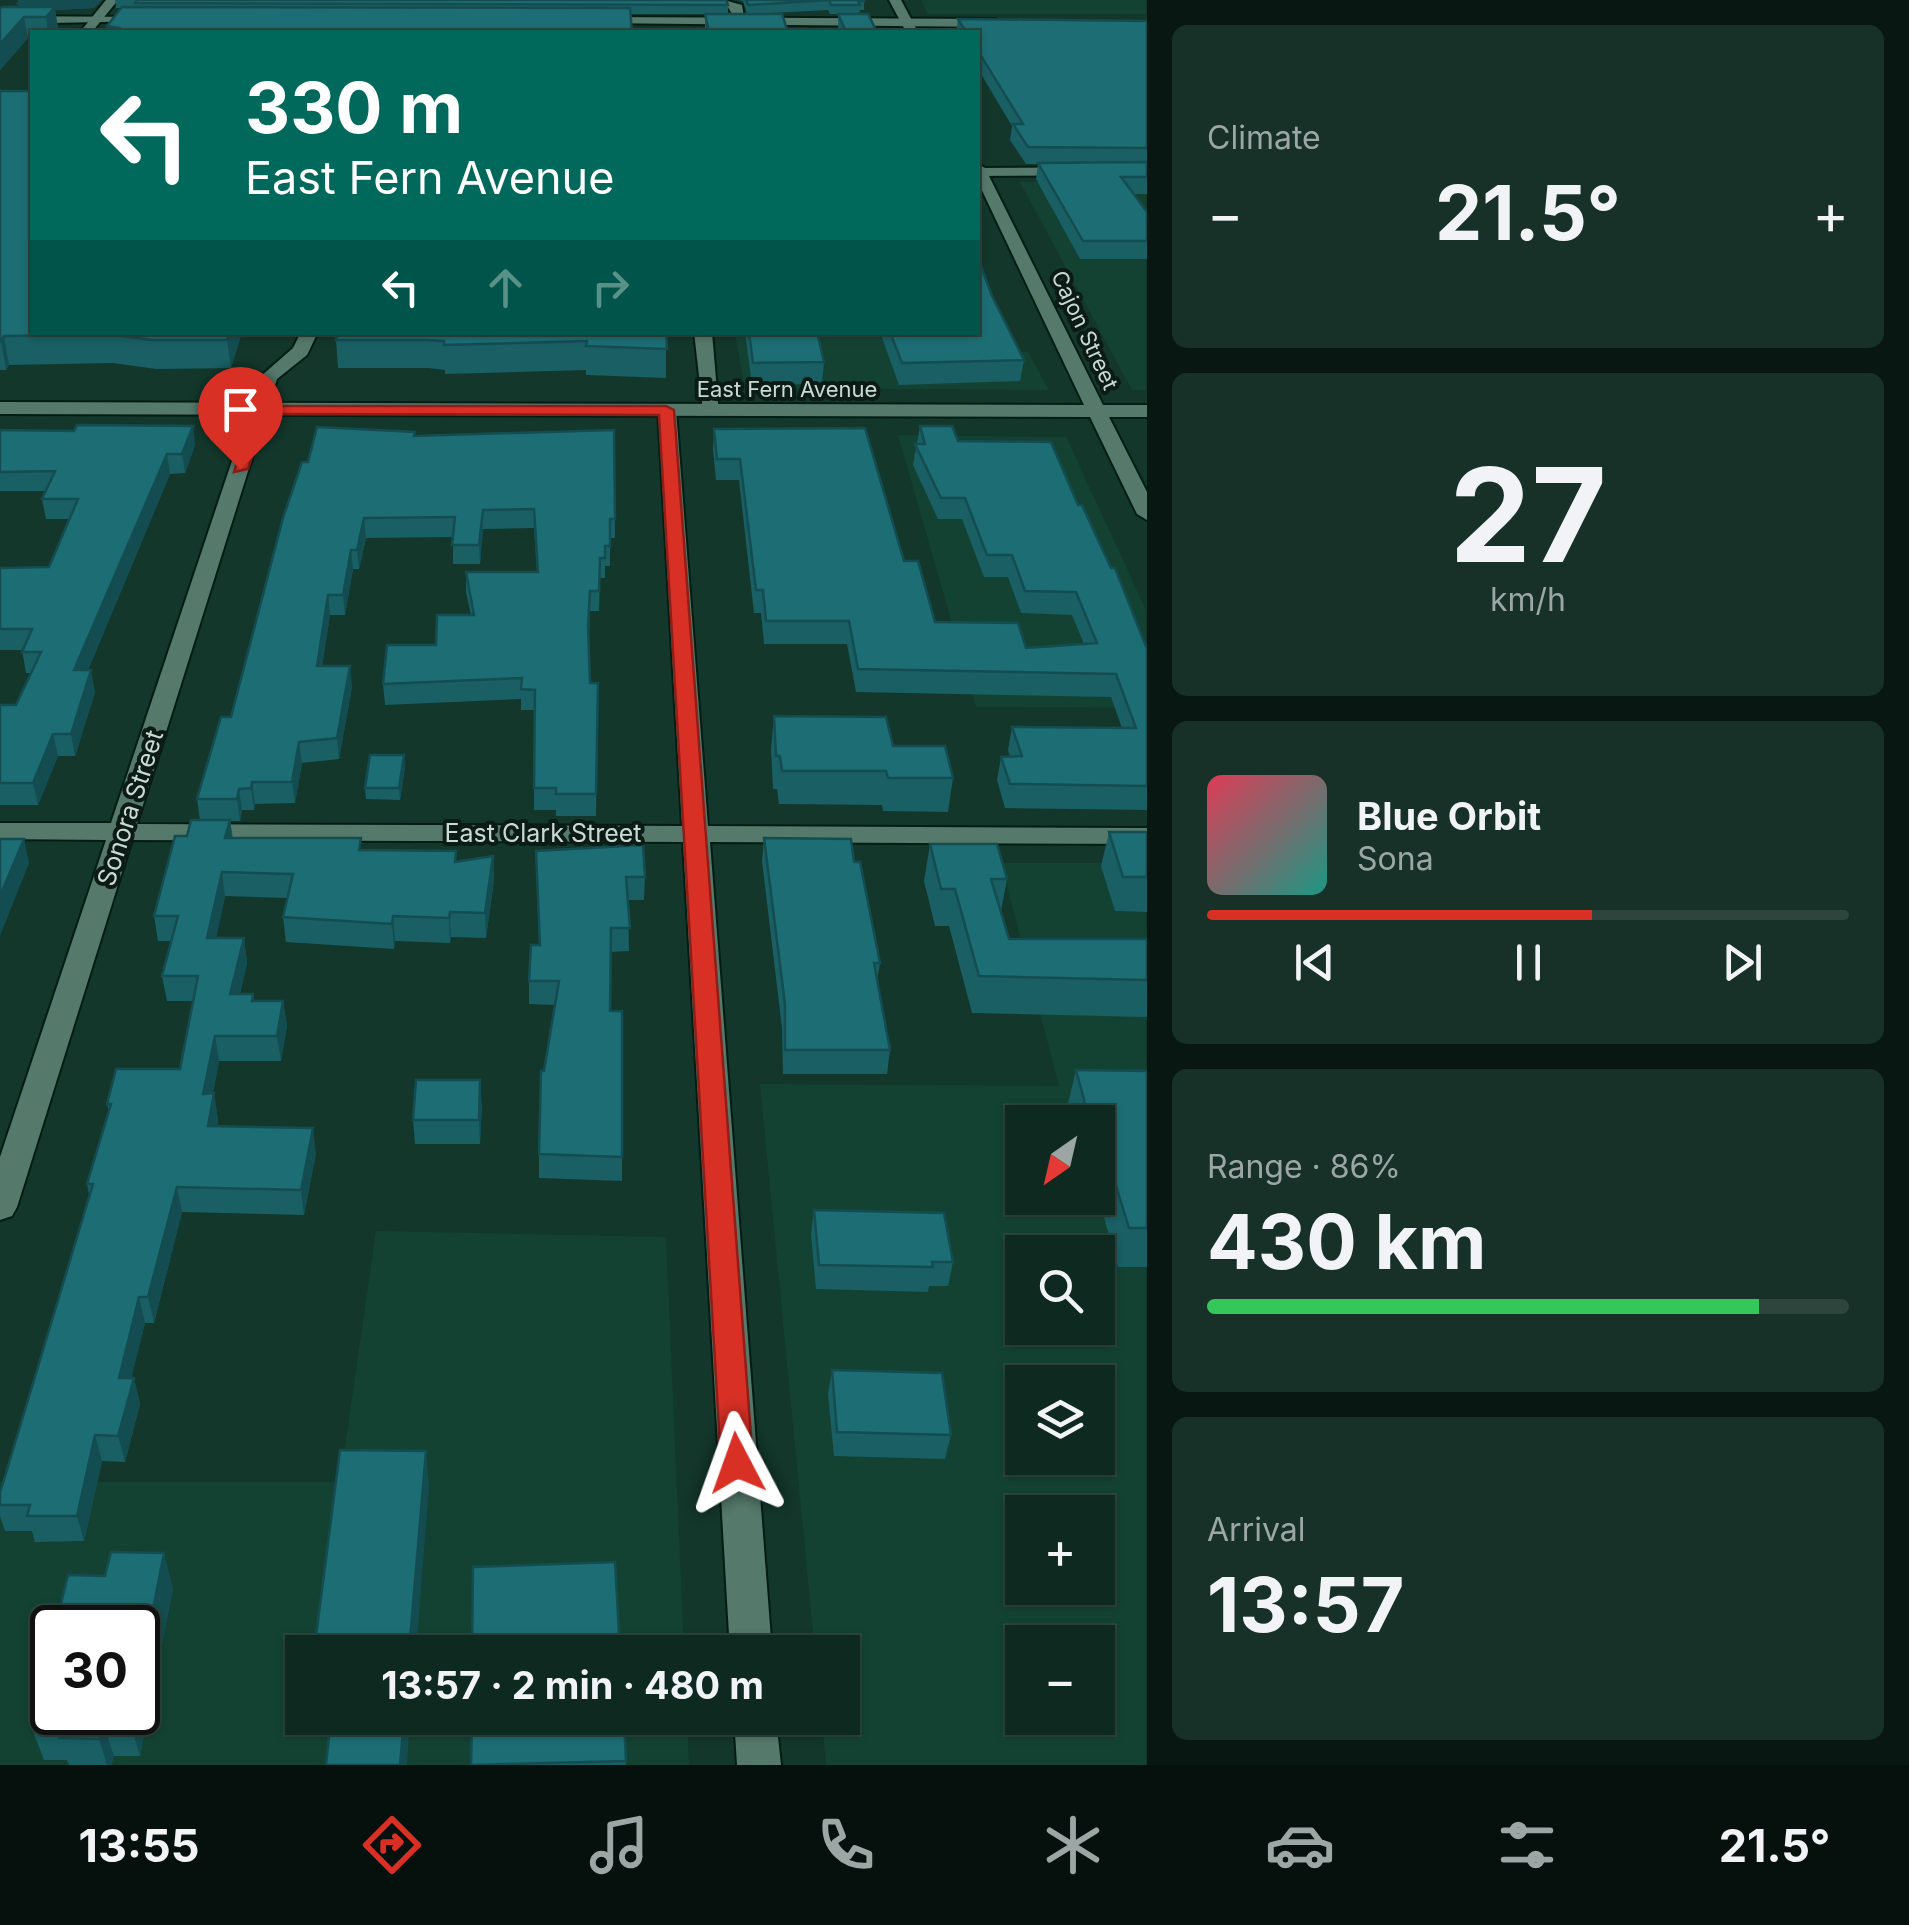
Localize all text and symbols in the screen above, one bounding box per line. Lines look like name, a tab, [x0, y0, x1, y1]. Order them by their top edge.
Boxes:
text: 330 m	[245, 65, 463, 150]
icon: left	[80, 70, 210, 200]
text: Climate	[1207, 118, 1321, 157]
text: East Fern Avenue	[245, 150, 614, 205]
text: 21.5°	[1435, 167, 1621, 258]
text: −	[1207, 181, 1243, 247]
text: +	[1813, 181, 1849, 247]
icon: left	[373, 260, 428, 315]
icon: ahead	[478, 260, 533, 315]
icon: right	[583, 260, 638, 315]
street label: Cajon Street	[1046, 266, 1124, 394]
pin	[198, 367, 283, 470]
street label: East Fern Avenue	[697, 376, 877, 402]
icon: arrive	[213, 382, 268, 437]
text: 27	[1449, 436, 1607, 593]
text: km/h	[1490, 580, 1566, 619]
street label: Sonora Street	[91, 726, 169, 890]
text: Blue Orbit	[1357, 793, 1541, 839]
street label: East Clark Street	[445, 818, 641, 848]
text: Sona	[1357, 839, 1434, 878]
icon: previous	[1287, 935, 1342, 990]
icon: pause	[1501, 935, 1556, 990]
icon: next	[1715, 935, 1770, 990]
north arrow	[1005, 1105, 1115, 1215]
map controls	[1005, 1105, 1115, 1735]
text: Range · 86%	[1207, 1147, 1401, 1186]
text: 430 km	[1207, 1196, 1486, 1287]
button: search	[1005, 1235, 1115, 1345]
button: layers	[1005, 1365, 1115, 1475]
position arrow	[685, 1411, 789, 1515]
button: +	[1005, 1495, 1115, 1605]
text: Arrival	[1207, 1510, 1305, 1549]
text: 13:57	[1207, 1559, 1404, 1650]
speed limit sign: 30	[30, 1605, 160, 1735]
button: −	[1005, 1625, 1115, 1735]
text: 13:57 · 2 min · 480 m	[381, 1662, 764, 1708]
icon: directions	[357, 1810, 427, 1880]
icon: music	[584, 1810, 654, 1880]
icon: phone	[811, 1810, 881, 1880]
icon: climate	[1038, 1810, 1108, 1880]
icon: car	[1265, 1810, 1335, 1880]
icon: filters	[1492, 1810, 1562, 1880]
text: 13:55	[79, 1818, 200, 1873]
text: 21.5°	[1719, 1818, 1830, 1873]

